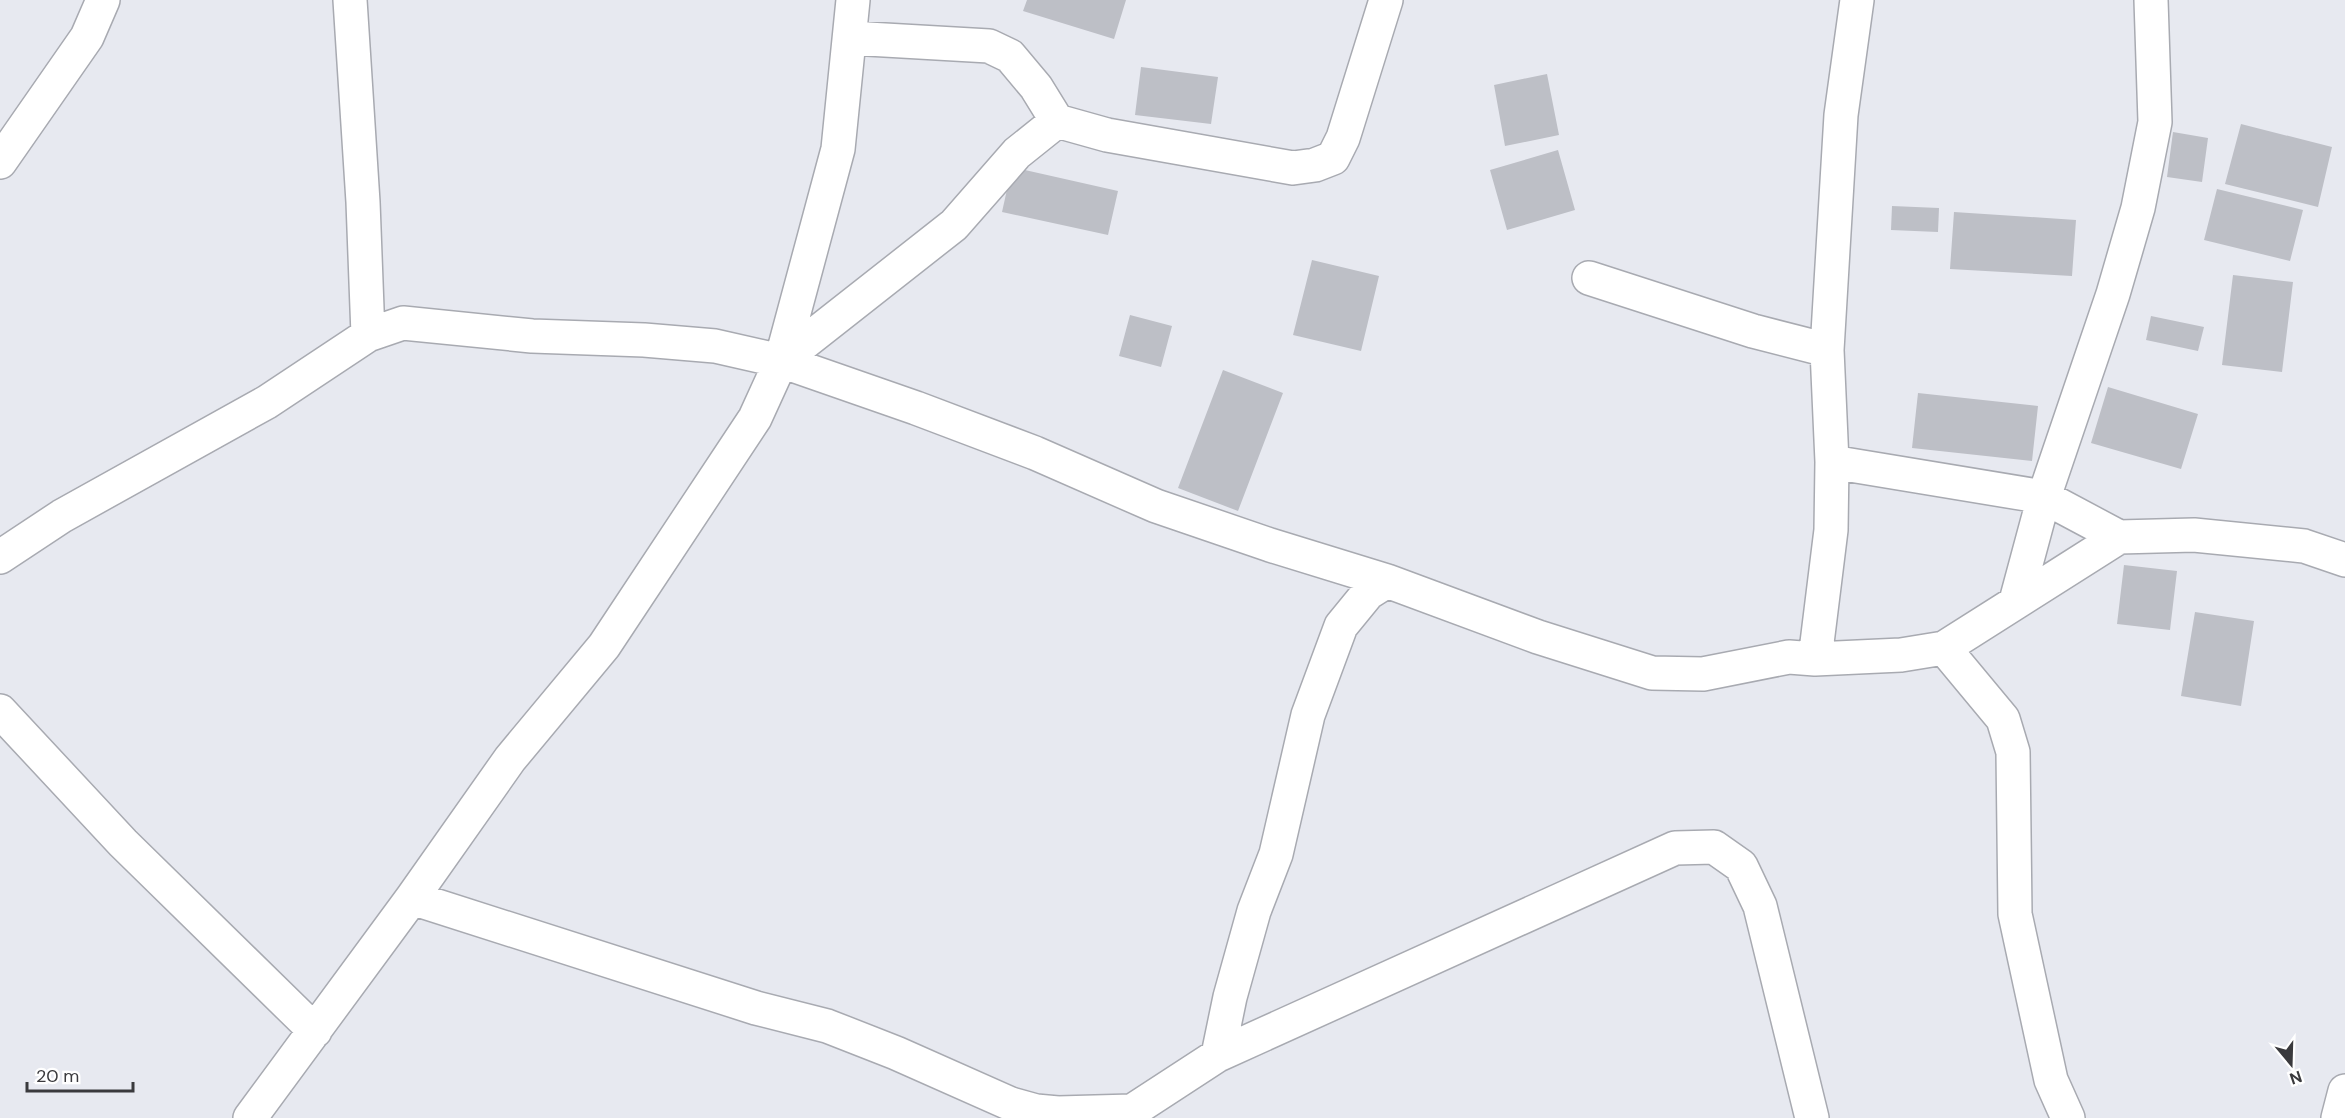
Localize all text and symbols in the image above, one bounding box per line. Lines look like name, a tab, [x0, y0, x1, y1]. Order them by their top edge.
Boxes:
north arrow	[2261, 1034, 2321, 1094]
scale bar	[27, 1055, 134, 1093]
text: 20 m	[36, 1064, 79, 1088]
text: N	[2287, 1066, 2305, 1090]

